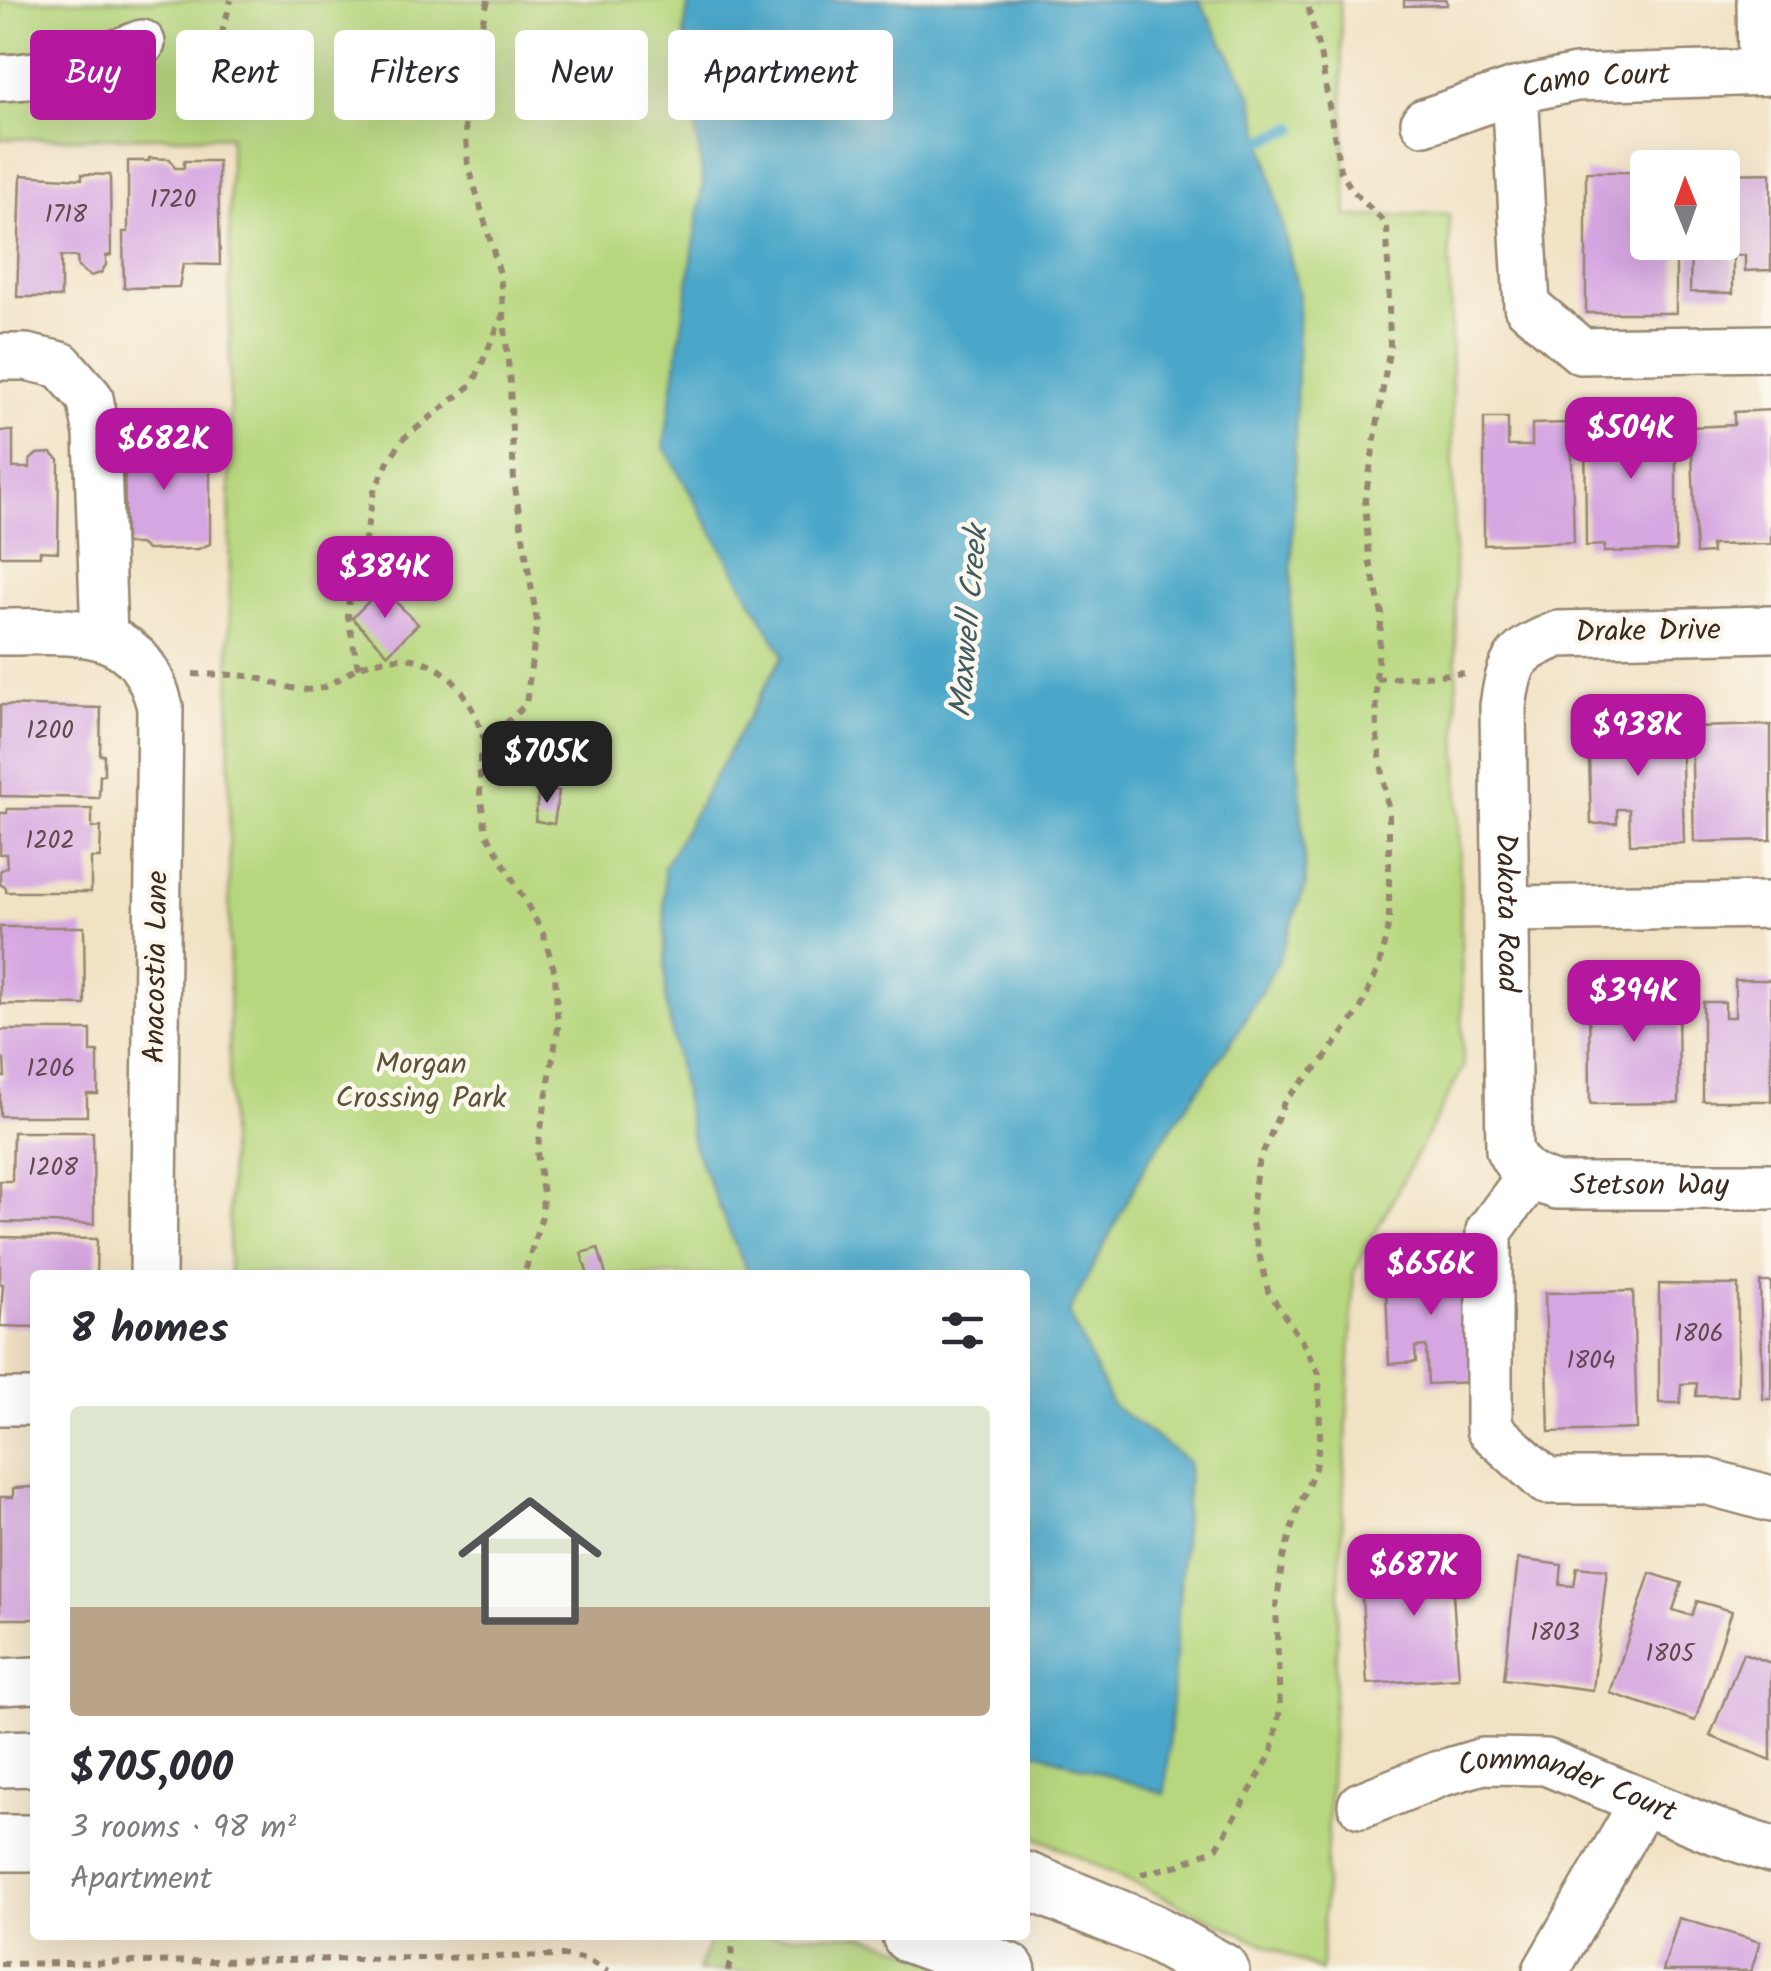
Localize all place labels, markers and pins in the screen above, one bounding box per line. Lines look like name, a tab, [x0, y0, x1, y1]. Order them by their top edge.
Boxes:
pin: $504K	[1561, 397, 1701, 482]
pin: $682K	[94, 408, 234, 493]
pin: $384K	[315, 536, 455, 621]
pin: $938K	[1568, 694, 1708, 779]
pin: $705K	[477, 721, 617, 806]
pin: $394K	[1564, 960, 1704, 1045]
pin: $656K	[1361, 1233, 1501, 1318]
pin: $687K	[1344, 1534, 1484, 1619]

